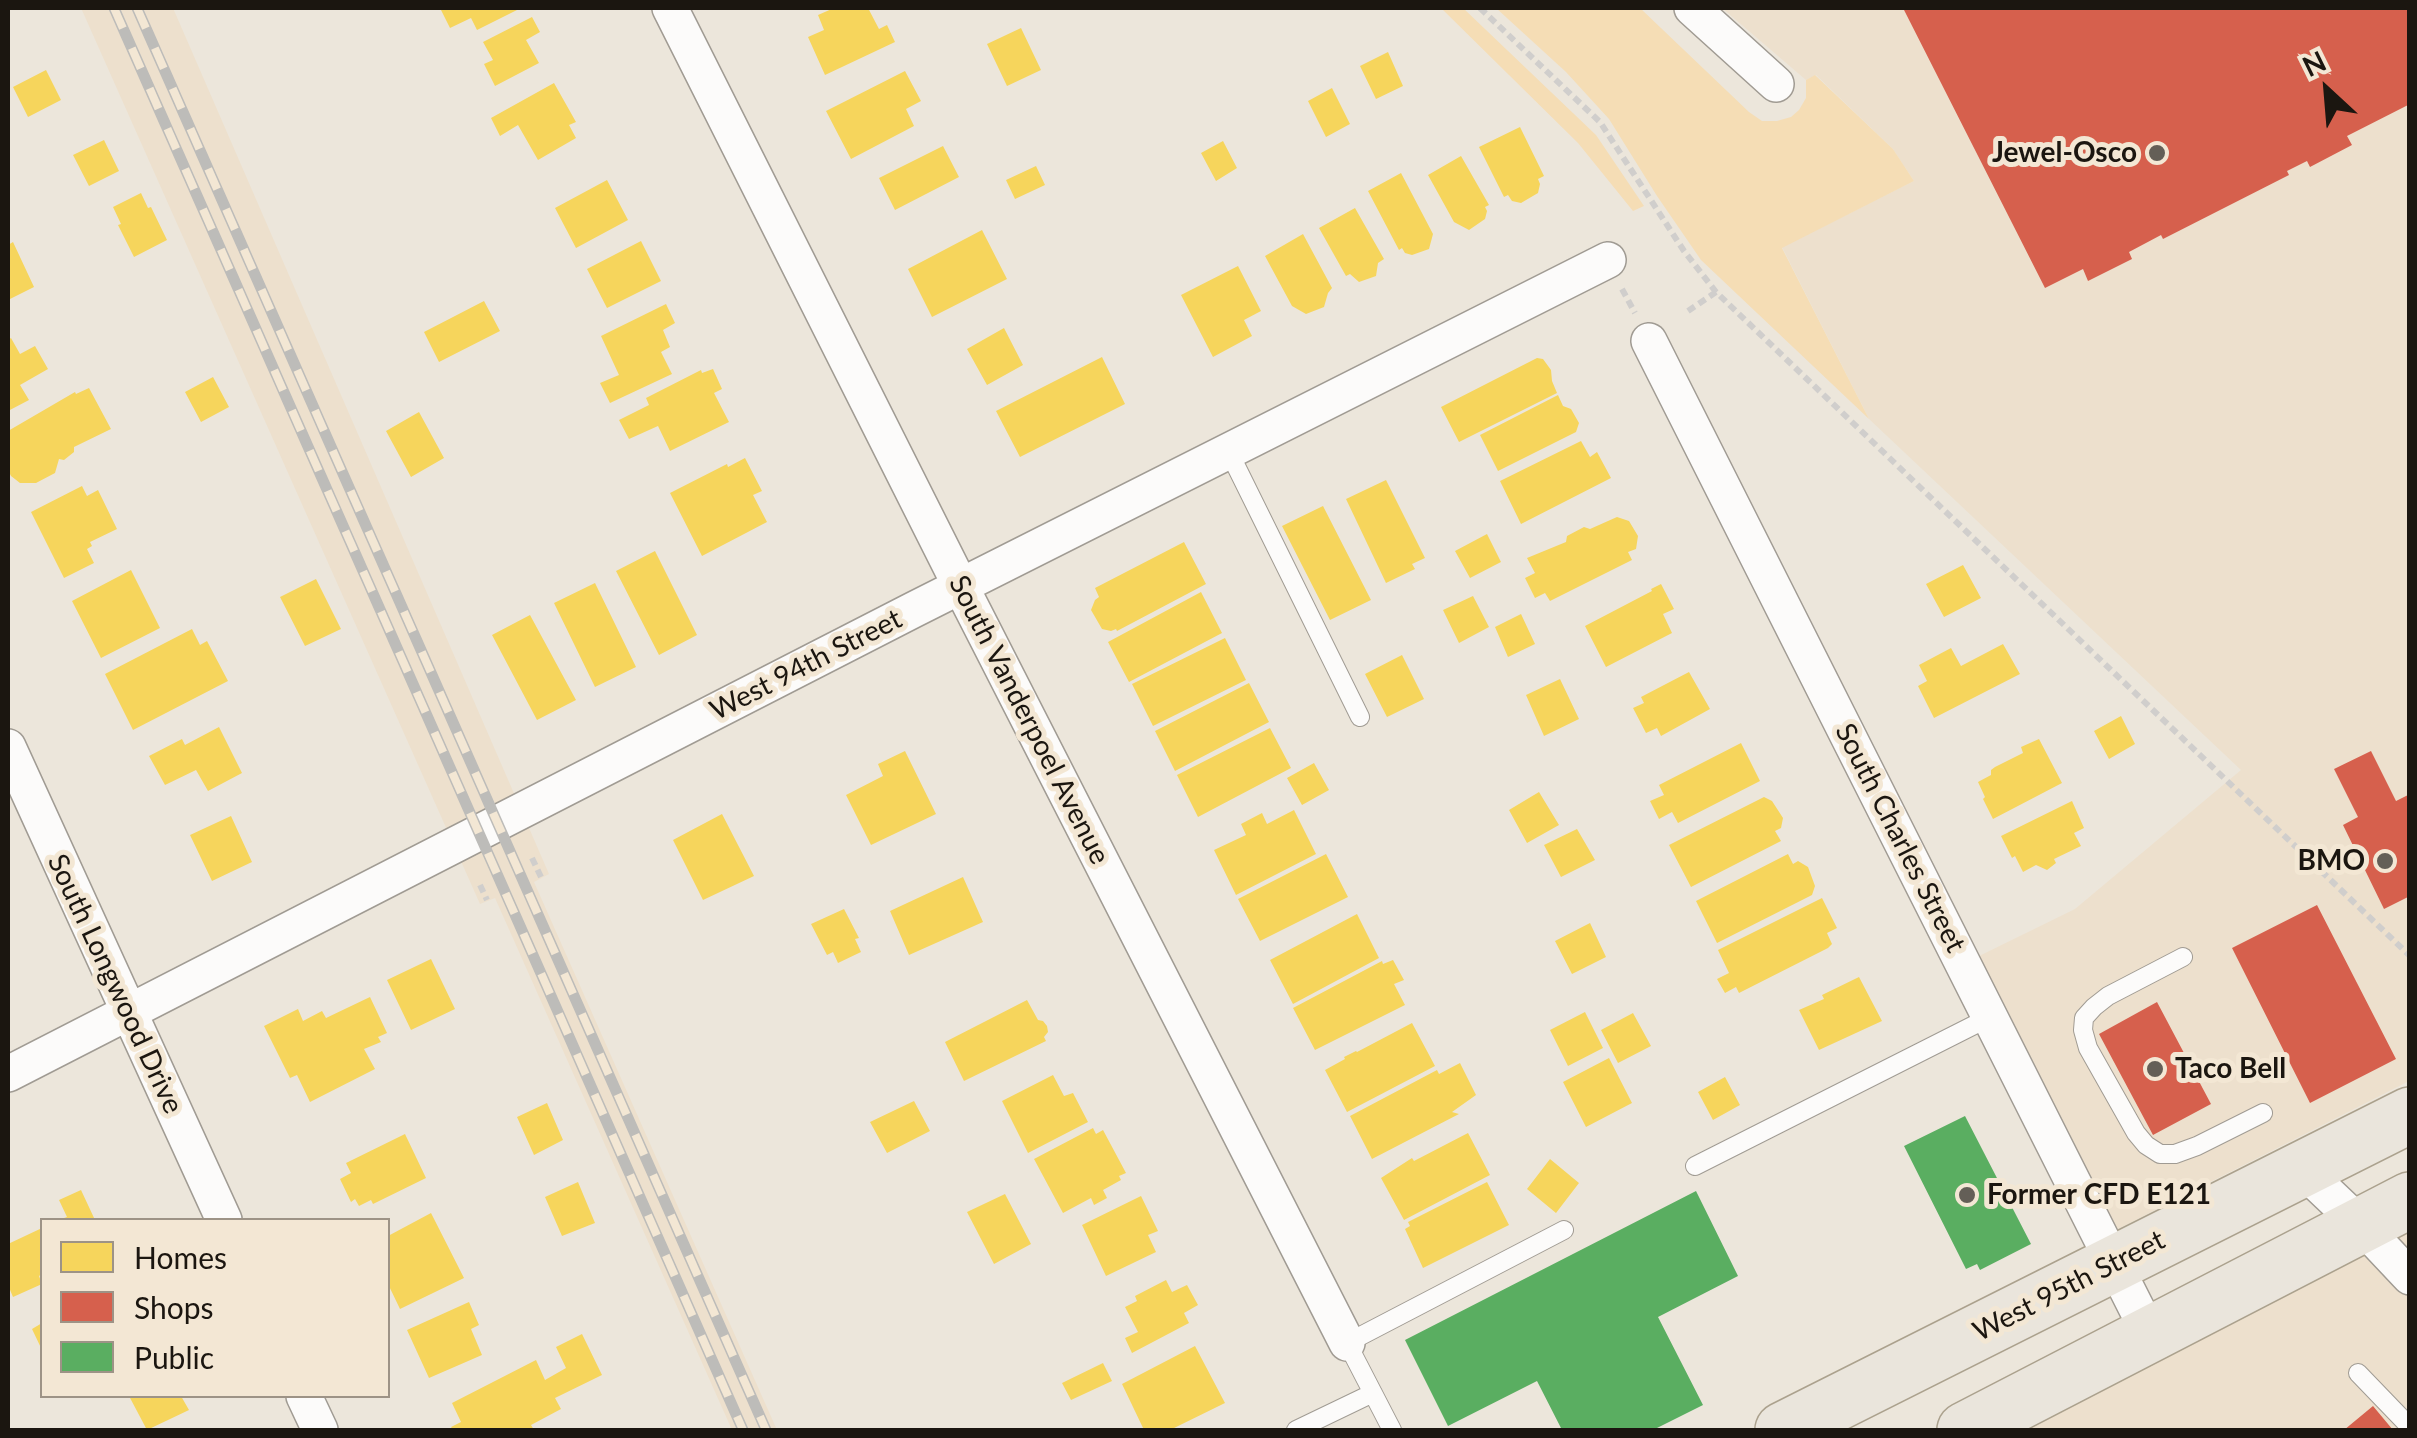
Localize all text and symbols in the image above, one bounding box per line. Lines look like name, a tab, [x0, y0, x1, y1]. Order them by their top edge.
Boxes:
north arrow	[2277, 40, 2377, 140]
text: N	[2297, 43, 2331, 83]
place label: Jewel-Osco	[1992, 136, 2137, 170]
marker: Jewel-Osco	[2146, 142, 2168, 164]
street label: South Vanderpoel Avenue	[942, 570, 1116, 870]
street label: West 94th Street	[705, 602, 907, 728]
street label: South Charles Street	[1828, 718, 1972, 958]
place label: BMO	[2297, 844, 2365, 878]
street label: South Longwood Drive	[40, 849, 190, 1119]
marker: BMO	[2374, 850, 2396, 872]
place label: Taco Bell	[2175, 1052, 2286, 1086]
marker: Taco Bell	[2144, 1058, 2166, 1080]
place label: Former CFD E121	[1987, 1178, 2211, 1212]
marker: Former CFD E121	[1956, 1184, 1978, 1206]
legend	[40, 1218, 390, 1398]
street label: West 95th Street	[1968, 1223, 2170, 1349]
text: Homes	[134, 1239, 227, 1275]
text: Shops	[134, 1289, 214, 1325]
text: Public	[134, 1339, 214, 1375]

